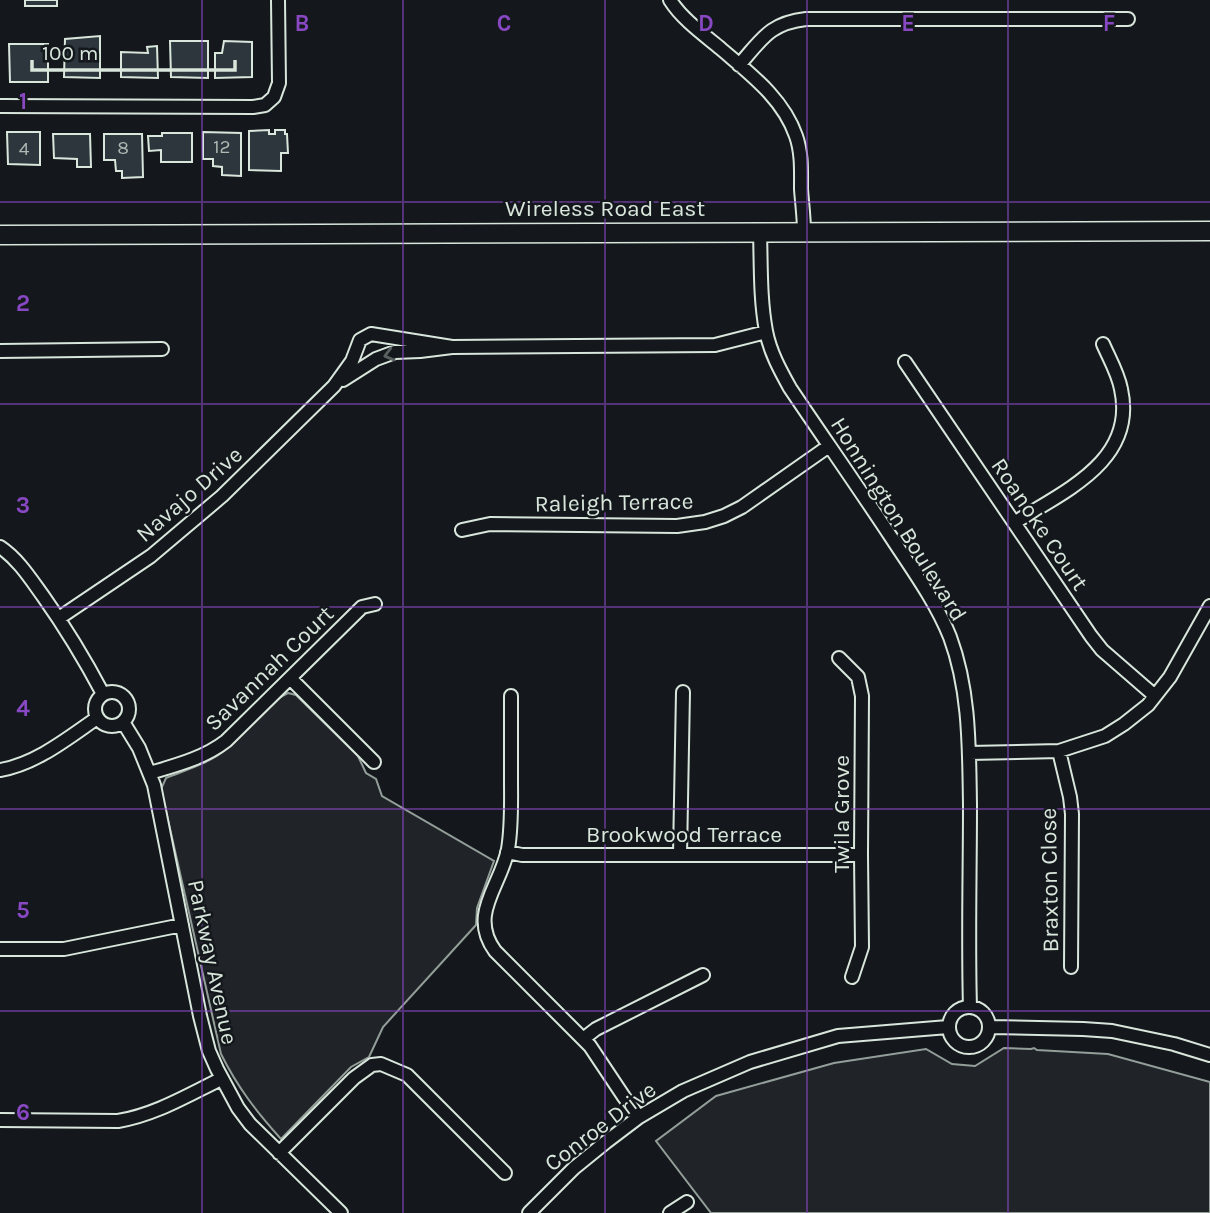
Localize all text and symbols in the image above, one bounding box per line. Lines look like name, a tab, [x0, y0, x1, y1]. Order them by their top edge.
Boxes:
text: B	[295, 10, 309, 37]
text: C	[497, 10, 511, 37]
text: D	[698, 10, 714, 37]
text: E	[901, 10, 915, 37]
text: F	[1103, 10, 1115, 37]
scale bar	[32, 28, 234, 72]
text: 100 m	[42, 41, 99, 65]
text: 1	[19, 88, 27, 115]
house number: 12	[213, 136, 231, 158]
house number: 8	[117, 137, 129, 159]
house number: 4	[19, 138, 30, 160]
street label: Wireless Road East	[505, 195, 705, 222]
text: 2	[16, 290, 30, 317]
one-way arrow	[383, 347, 395, 361]
street label: Honnington Boulevard	[825, 412, 972, 626]
street label: Navajo Drive	[131, 441, 248, 548]
street label: Roanoke Court	[985, 453, 1094, 596]
street label: Raleigh Terrace	[534, 488, 694, 517]
text: 3	[16, 492, 30, 519]
street label: Savannah Court	[200, 600, 339, 736]
text: 4	[16, 695, 30, 722]
street label: Twila Grove	[828, 755, 855, 873]
street label: Braxton Close	[1035, 807, 1064, 953]
street label: Brookwood Terrace	[586, 821, 782, 848]
street label: Parkway Avenue	[182, 877, 243, 1047]
text: 5	[16, 897, 30, 924]
street label: Conroe Drive	[539, 1076, 661, 1177]
text: 6	[16, 1099, 30, 1126]

